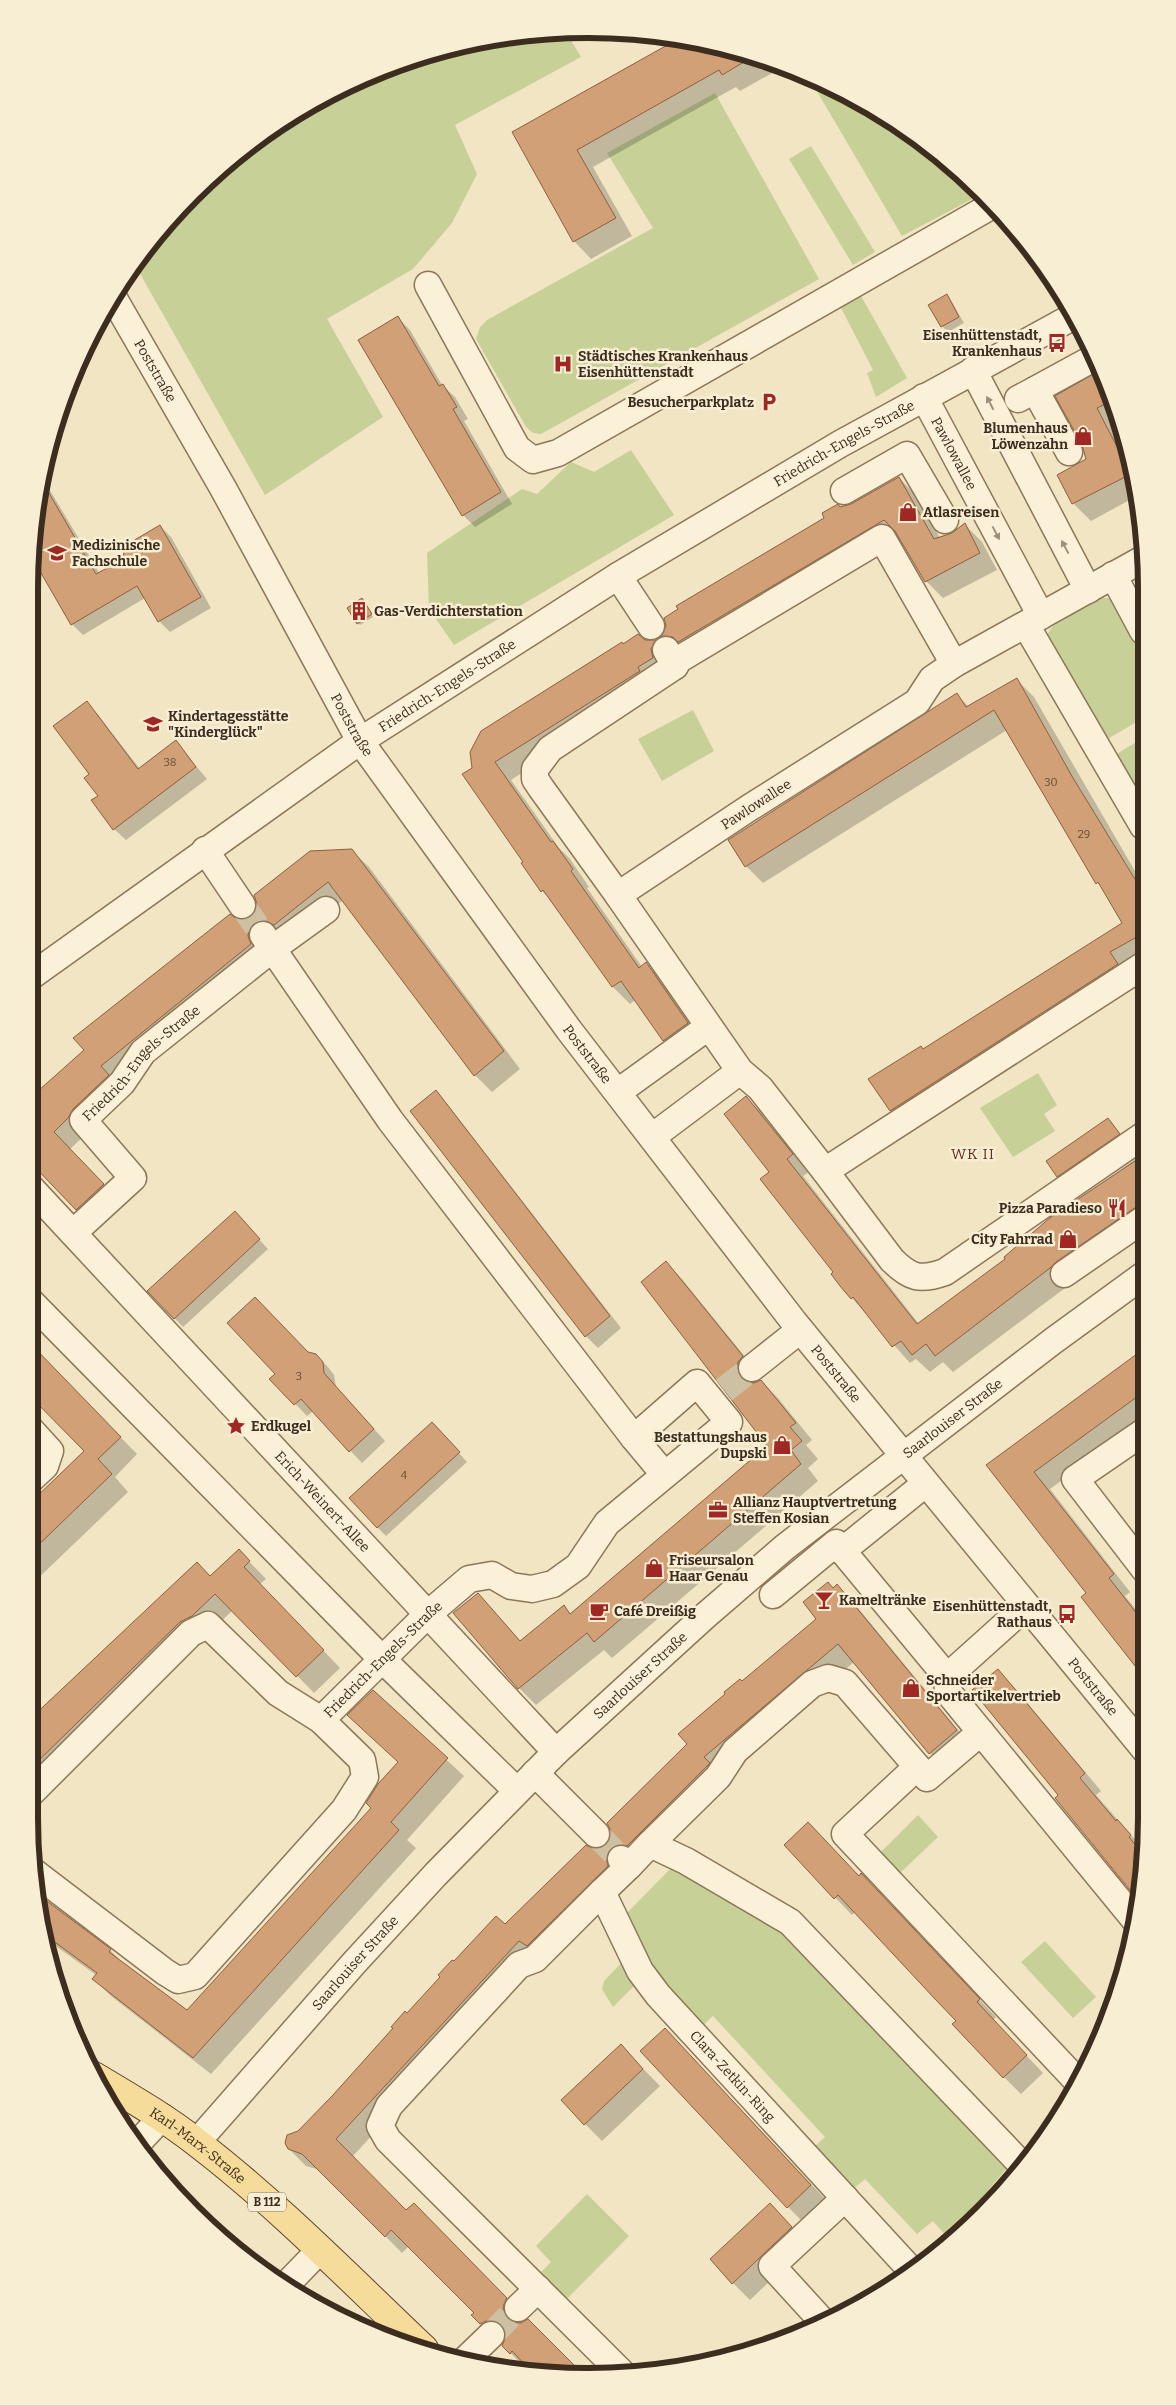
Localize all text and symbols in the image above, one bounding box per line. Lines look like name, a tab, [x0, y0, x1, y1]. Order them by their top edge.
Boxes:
place label: Eisenhüttenstadt, Krankenhaus	[923, 327, 1042, 360]
bus stop icon: Eisenhüttenstadt, Krankenhaus	[1046, 332, 1068, 354]
street label: Poststraße	[130, 336, 180, 405]
place label: Städtisches Krankenhaus Eisenhüttenstadt	[578, 348, 748, 381]
hospital icon: Städtisches Krankenhaus Eisenhüttenstadt	[552, 353, 574, 375]
parking icon: Besucherparkplatz	[758, 391, 780, 413]
place label: Besucherparkplatz	[627, 394, 754, 411]
one-way arrow	[986, 395, 994, 410]
street label: Friedrich-Engels-Straße	[771, 397, 918, 491]
street label: Pawlowallee	[927, 414, 980, 493]
place label: Blumenhaus Löwenzahn	[983, 420, 1068, 453]
shop icon: Blumenhaus Löwenzahn	[1072, 425, 1094, 447]
shop icon: Atlasreisen	[897, 501, 919, 523]
place label: Atlasreisen	[923, 504, 999, 521]
one-way arrow	[992, 525, 1000, 540]
place label: Medizinische Fachschule	[72, 537, 161, 570]
one-way arrow	[1061, 540, 1069, 554]
school or university icon: Medizinische Fachschule	[46, 542, 68, 564]
building icon: Gas-Verdichterstation	[348, 600, 370, 622]
place label: Gas-Verdichterstation	[374, 603, 523, 620]
street label: Friedrich-Engels-Straße	[376, 636, 519, 736]
street label: Poststraße	[327, 691, 376, 760]
place label: Kindertagesstätte "Kinderglück"	[168, 708, 289, 741]
school or university icon: Kindertagesstätte "Kinderglück"	[142, 713, 164, 735]
house number: 38	[164, 756, 176, 769]
street label: Pawlowallee	[718, 775, 795, 833]
house number: 30	[1044, 776, 1058, 789]
house number: 29	[1078, 828, 1090, 841]
street label: Friedrich-Engels-Straße	[79, 1002, 204, 1125]
street label: Poststraße	[559, 1022, 615, 1087]
district label: WK II	[951, 1145, 995, 1163]
restaurant icon: Pizza Paradieso	[1106, 1197, 1128, 1219]
place label: Pizza Paradieso	[999, 1200, 1102, 1217]
shop icon: City Fahrrad	[1057, 1228, 1079, 1250]
place label: City Fahrrad	[971, 1231, 1054, 1248]
street label: Poststraße	[807, 1341, 865, 1406]
house number: 3	[296, 1370, 302, 1383]
street label: Saarlouiser Straße	[900, 1375, 1006, 1462]
place icon: Erdkugel	[225, 1415, 247, 1437]
place label: Erdkugel	[251, 1418, 312, 1435]
place label: Bestattungshaus Dupski	[654, 1429, 768, 1462]
shop icon: Bestattungshaus Dupski	[771, 1434, 793, 1456]
street label: Erich-Weinert-Allee	[271, 1448, 374, 1556]
house number: 4	[401, 1469, 408, 1482]
place label: Allianz Hauptvertretung Steffen Kosian	[733, 1494, 897, 1527]
office icon: Allianz Hauptvertretung Steffen Kosian	[707, 1499, 729, 1521]
place label: Friseursalon Haar Genau	[669, 1552, 754, 1585]
shop icon: Friseursalon Haar Genau	[643, 1557, 665, 1579]
bar icon: Kameltränke	[813, 1589, 835, 1611]
place label: Kameltränke	[839, 1592, 926, 1609]
street label: Friedrich-Engels-Straße	[320, 1598, 446, 1721]
place label: Eisenhüttenstadt, Rathaus	[933, 1598, 1052, 1631]
cafe icon: Café Dreißig	[588, 1600, 610, 1622]
place label: Café Dreißig	[614, 1603, 696, 1620]
bus stop icon: Eisenhüttenstadt, Rathaus	[1056, 1603, 1078, 1625]
street label: Saarlouiser Straße	[590, 1629, 691, 1723]
street label: Poststraße	[1064, 1655, 1121, 1719]
place label: Schneider Sportartikelvertrieb	[926, 1672, 1061, 1705]
shop icon: Schneider Sportartikelvertrieb	[900, 1677, 922, 1699]
street label: Saarlouiser Straße	[309, 1912, 402, 2014]
street label: Clara-Zetkin-Ring	[686, 2027, 779, 2126]
street label: Karl-Marx-Straße	[146, 2104, 249, 2187]
road number: B 112	[248, 2192, 286, 2212]

